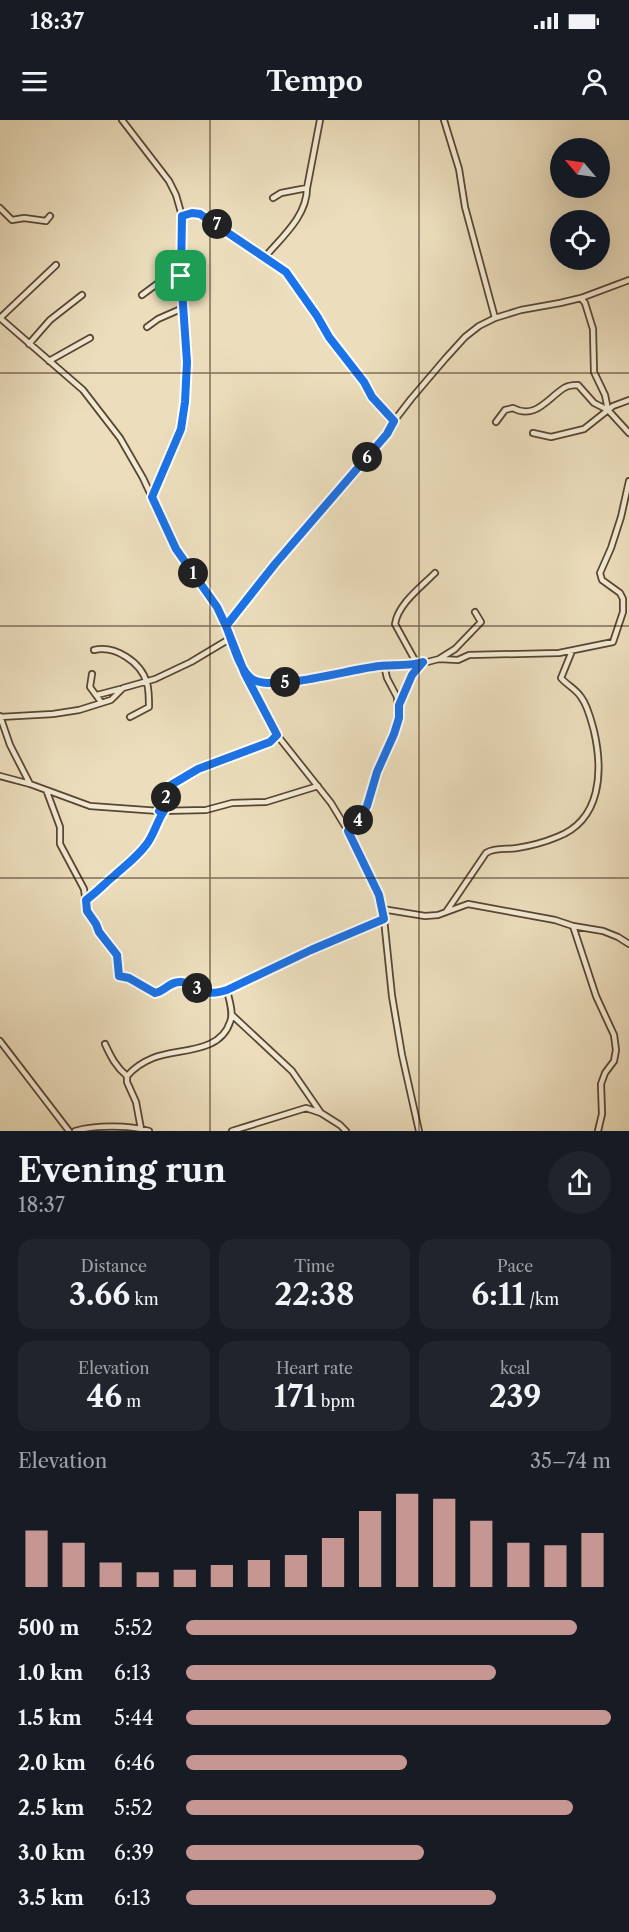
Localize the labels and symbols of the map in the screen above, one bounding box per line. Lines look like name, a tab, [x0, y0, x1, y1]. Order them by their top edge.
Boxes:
north arrow	[550, 138, 610, 198]
pin: 7	[202, 209, 232, 239]
pin	[155, 250, 206, 301]
pin: 6	[352, 442, 382, 472]
pin: 1	[178, 558, 208, 588]
pin: 5	[270, 667, 300, 697]
pin: 2	[151, 782, 181, 812]
pin: 4	[343, 805, 373, 835]
pin: 3	[182, 973, 212, 1003]

